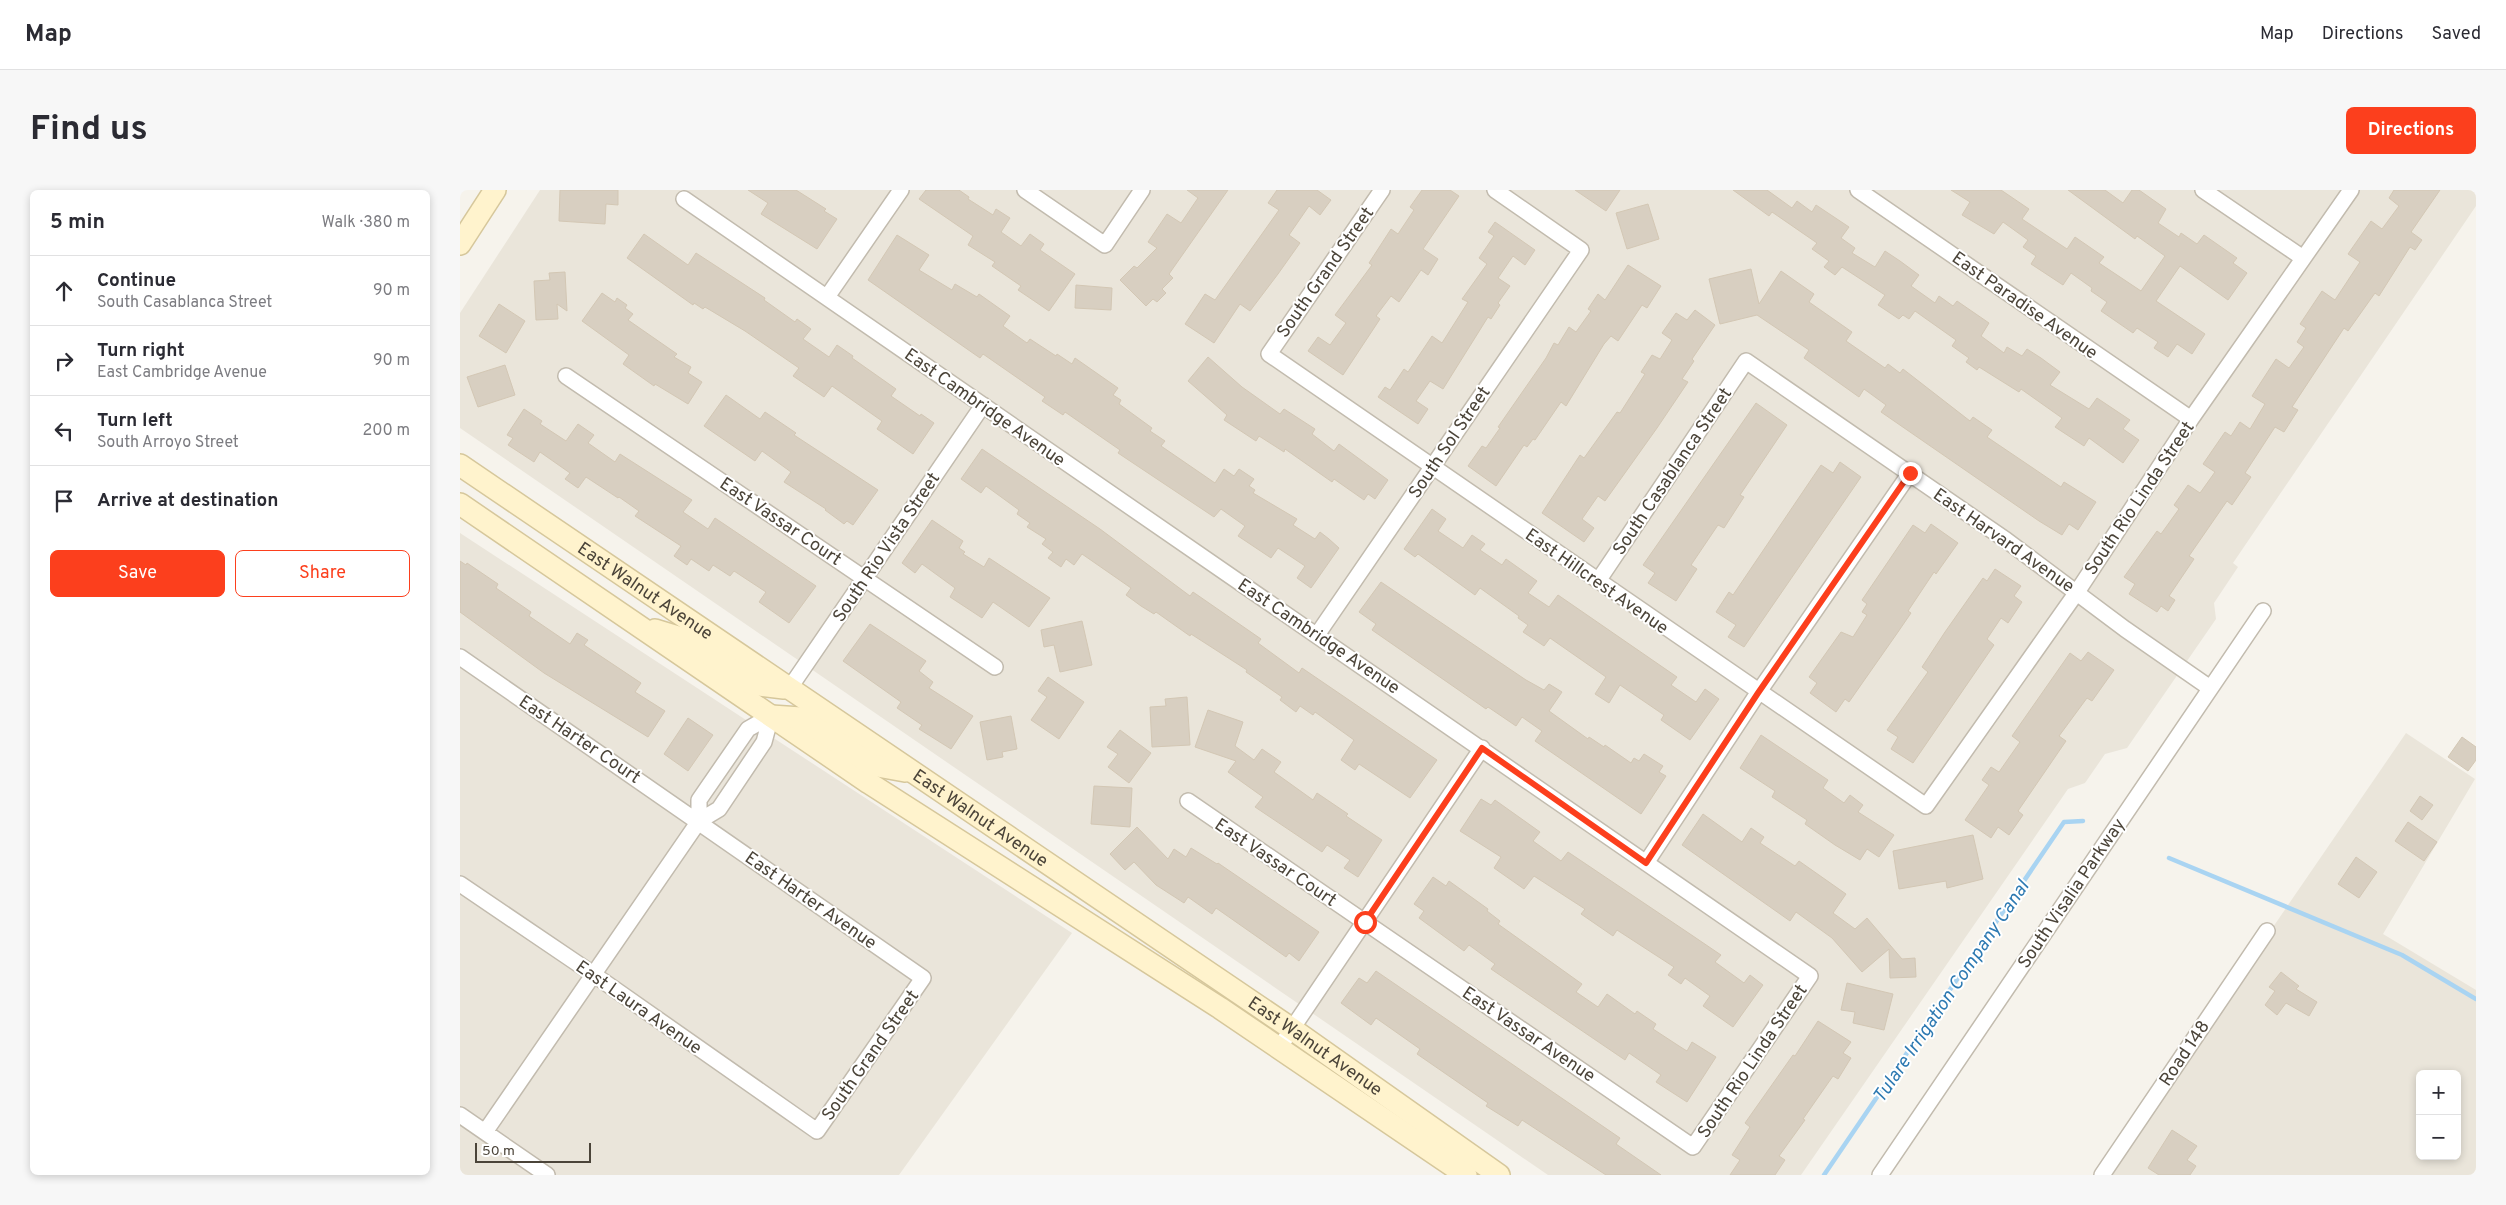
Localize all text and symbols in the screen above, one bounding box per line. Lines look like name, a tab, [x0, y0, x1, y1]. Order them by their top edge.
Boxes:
text: Map	[25, 20, 72, 50]
text: Map	[2260, 23, 2294, 46]
text: Directions	[2322, 23, 2404, 46]
text: Saved	[2432, 23, 2481, 46]
button: Directions	[2346, 107, 2476, 154]
text: Find us	[30, 108, 148, 152]
street label: South Grand Street	[1273, 203, 1380, 343]
text: 5 min	[50, 209, 105, 236]
text: Walk · 380 m	[322, 213, 410, 233]
street label: East Paradise Avenue	[1947, 247, 2102, 365]
text: Continue	[97, 269, 176, 293]
icon: ahead	[50, 277, 78, 305]
text: 90 m	[373, 281, 410, 301]
text: South Casablanca Street	[97, 293, 272, 313]
text: Turn right	[97, 339, 185, 363]
street label: East Cambridge Avenue	[899, 344, 1069, 472]
icon: right	[50, 347, 78, 375]
text: 90 m	[373, 351, 410, 371]
text: East Cambridge Avenue	[97, 363, 267, 383]
street label: South Sol Street	[1404, 382, 1496, 503]
street label: South Casablanca Street	[1609, 384, 1738, 560]
text: Turn left	[97, 409, 173, 433]
icon: left	[50, 417, 78, 445]
street label: South Rio Linda Street	[2080, 418, 2200, 580]
text: 200 m	[362, 421, 410, 441]
text: South Arroyo Street	[97, 433, 239, 453]
route end	[1899, 462, 1922, 485]
street label: South Rio Vista Street	[829, 468, 946, 627]
street label: East Vassar Court	[715, 473, 846, 572]
street label: East Harvard Avenue	[1928, 484, 2078, 599]
icon: arrive	[50, 487, 78, 515]
text: Arrive at destination	[97, 489, 278, 513]
street label: East Hillcrest Avenue	[1520, 524, 1672, 640]
street label: East Walnut Avenue	[572, 538, 717, 646]
button: Save	[50, 550, 225, 597]
button: Share	[235, 550, 410, 597]
street label: East Cambridge Avenue	[1233, 574, 1404, 700]
street label: East Harter Court	[514, 691, 645, 790]
street label: East Walnut Avenue	[908, 765, 1052, 873]
street label: East Vassar Court	[1210, 814, 1341, 913]
street label: South Visalia Parkway	[2013, 814, 2131, 973]
street label: East Harter Avenue	[740, 847, 880, 955]
water label: Tulare Irrigation Company Canal	[1868, 875, 2036, 1108]
route start	[1354, 911, 1377, 934]
street label: East Laura Avenue	[570, 956, 706, 1060]
street label: South Rio Linda Street	[1693, 981, 1813, 1143]
street label: East Vassar Avenue	[1457, 982, 1599, 1088]
street label: South Grand Street	[818, 986, 925, 1126]
street label: East Walnut Avenue	[1243, 992, 1386, 1102]
street label: Road 148	[2155, 1017, 2216, 1091]
map controls	[2416, 1070, 2461, 1160]
button: +	[2416, 1070, 2461, 1115]
button: −	[2416, 1115, 2461, 1160]
scale bar	[475, 1140, 591, 1163]
text: 50 m	[482, 1143, 515, 1160]

